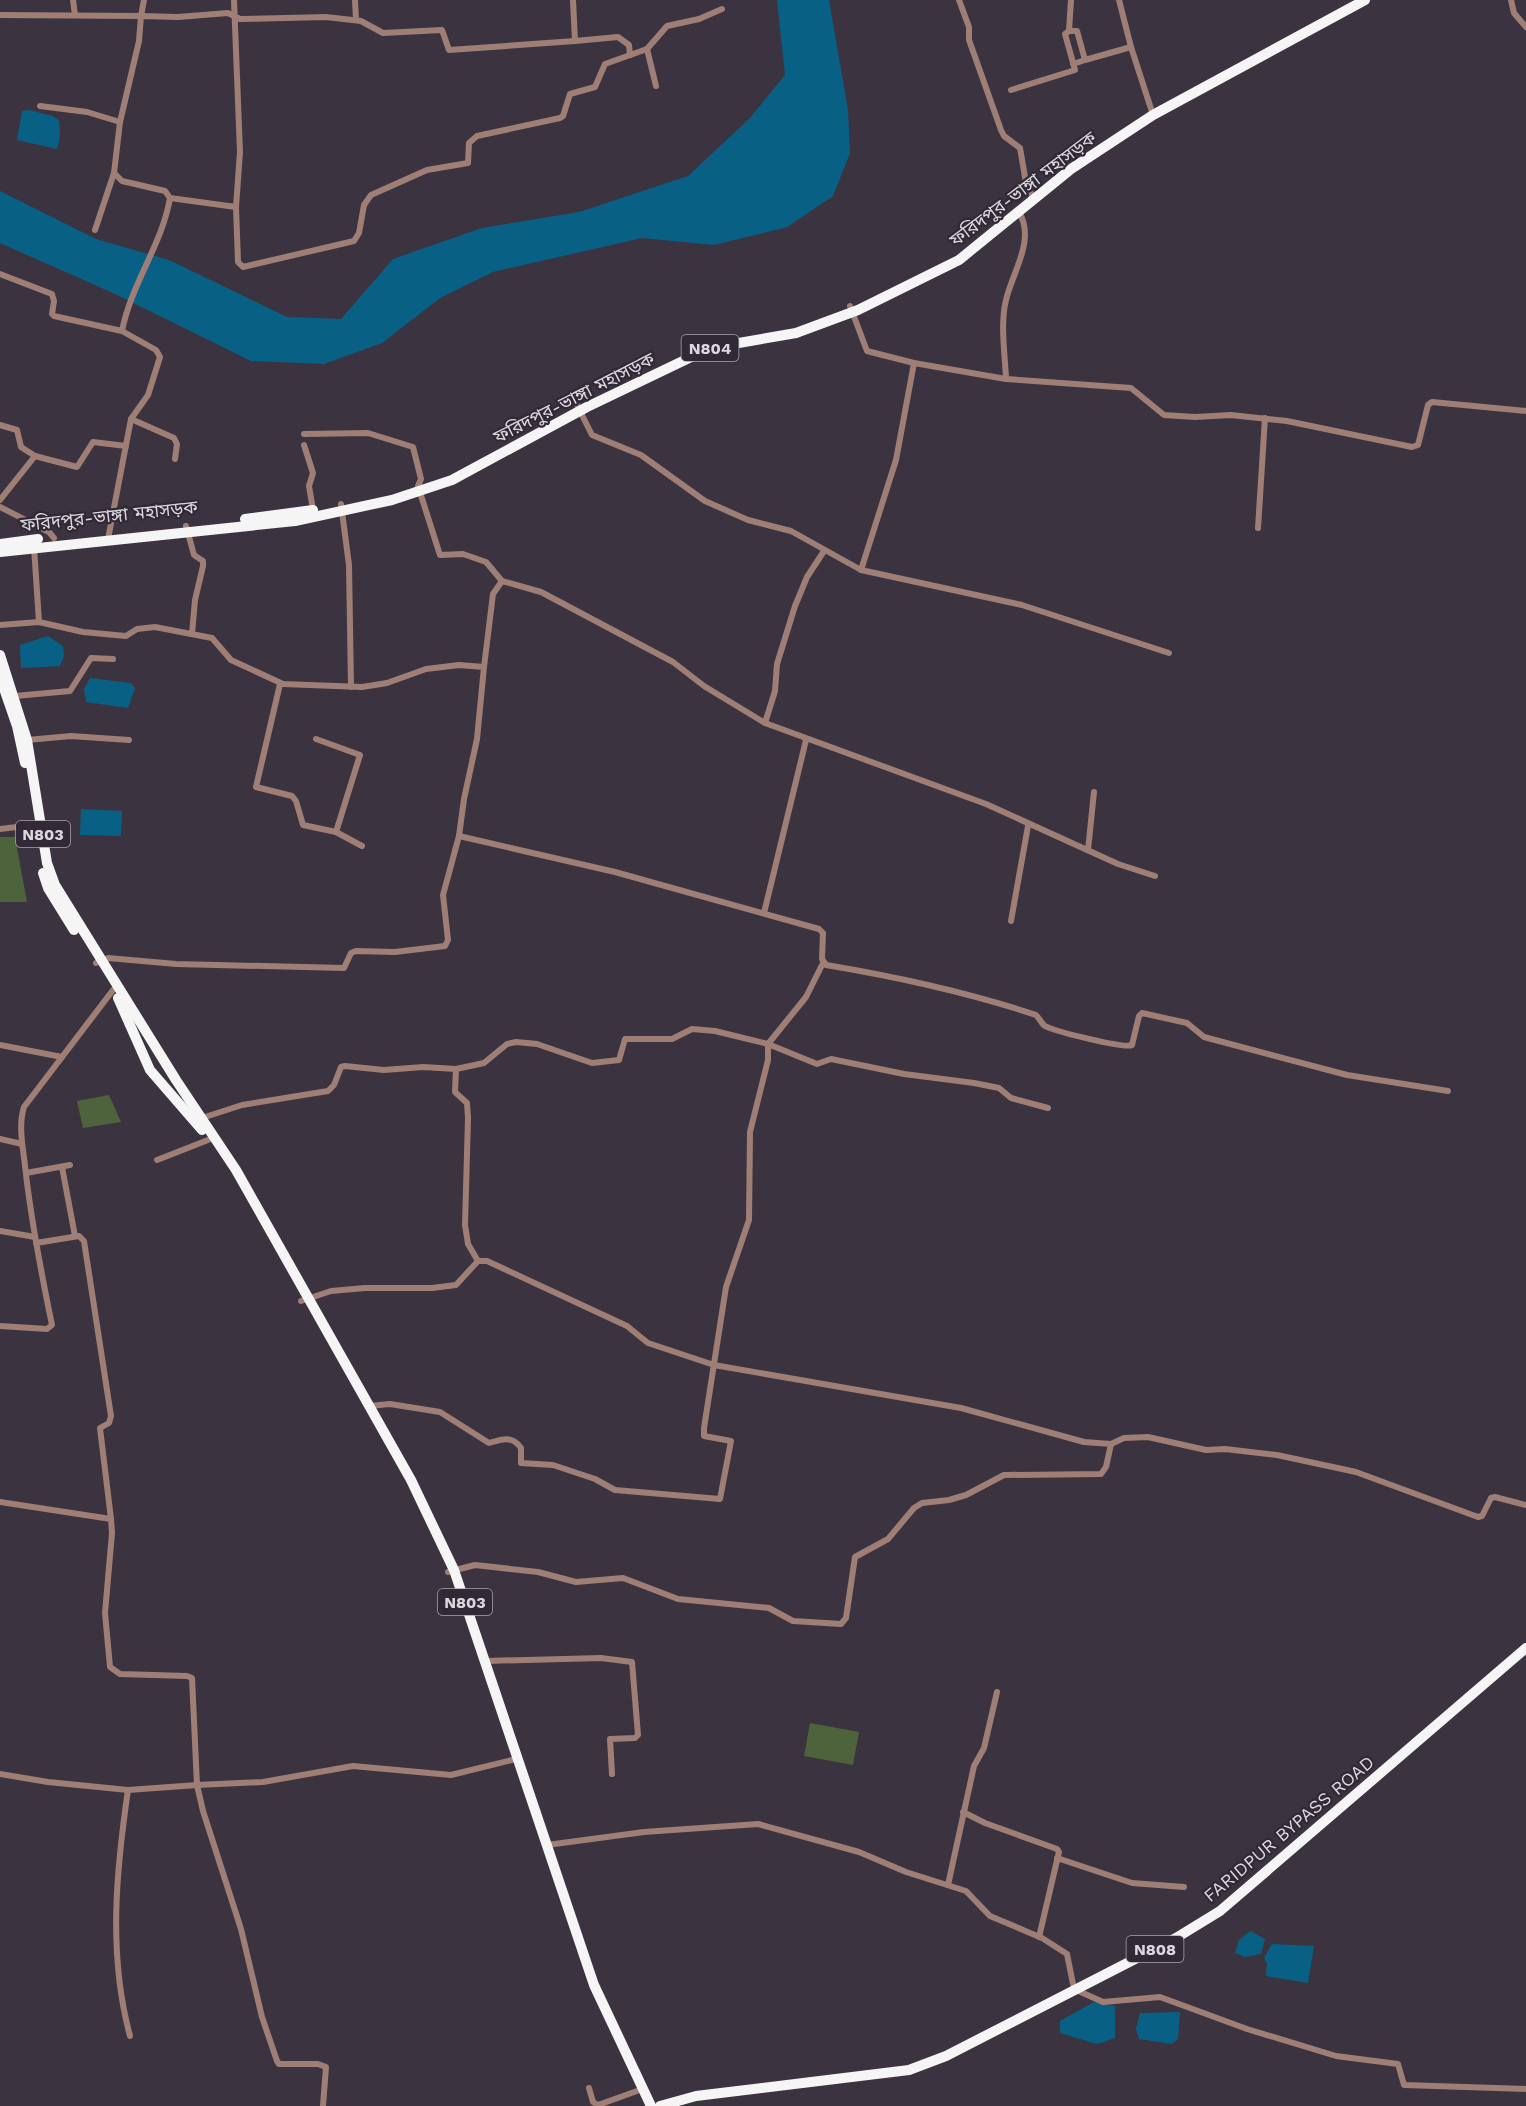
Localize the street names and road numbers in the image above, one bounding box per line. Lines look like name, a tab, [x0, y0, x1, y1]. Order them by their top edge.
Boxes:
street label: ফরিদপুর-ভাঙ্গা মহাসড়ক	[945, 126, 1101, 252]
road number: N804	[682, 335, 738, 361]
street label: ফরিদপুর-ভাঙ্গা মহাসড়ক	[489, 348, 659, 449]
street label: ফরিদপুর-ভাঙ্গা মহাসড়ক	[18, 496, 199, 536]
road number: N803	[16, 821, 70, 847]
road number: N803	[438, 1589, 492, 1615]
street label: FARIDPUR BYPASS ROAD	[1199, 1751, 1378, 1906]
road number: N808	[1126, 1936, 1184, 1962]

